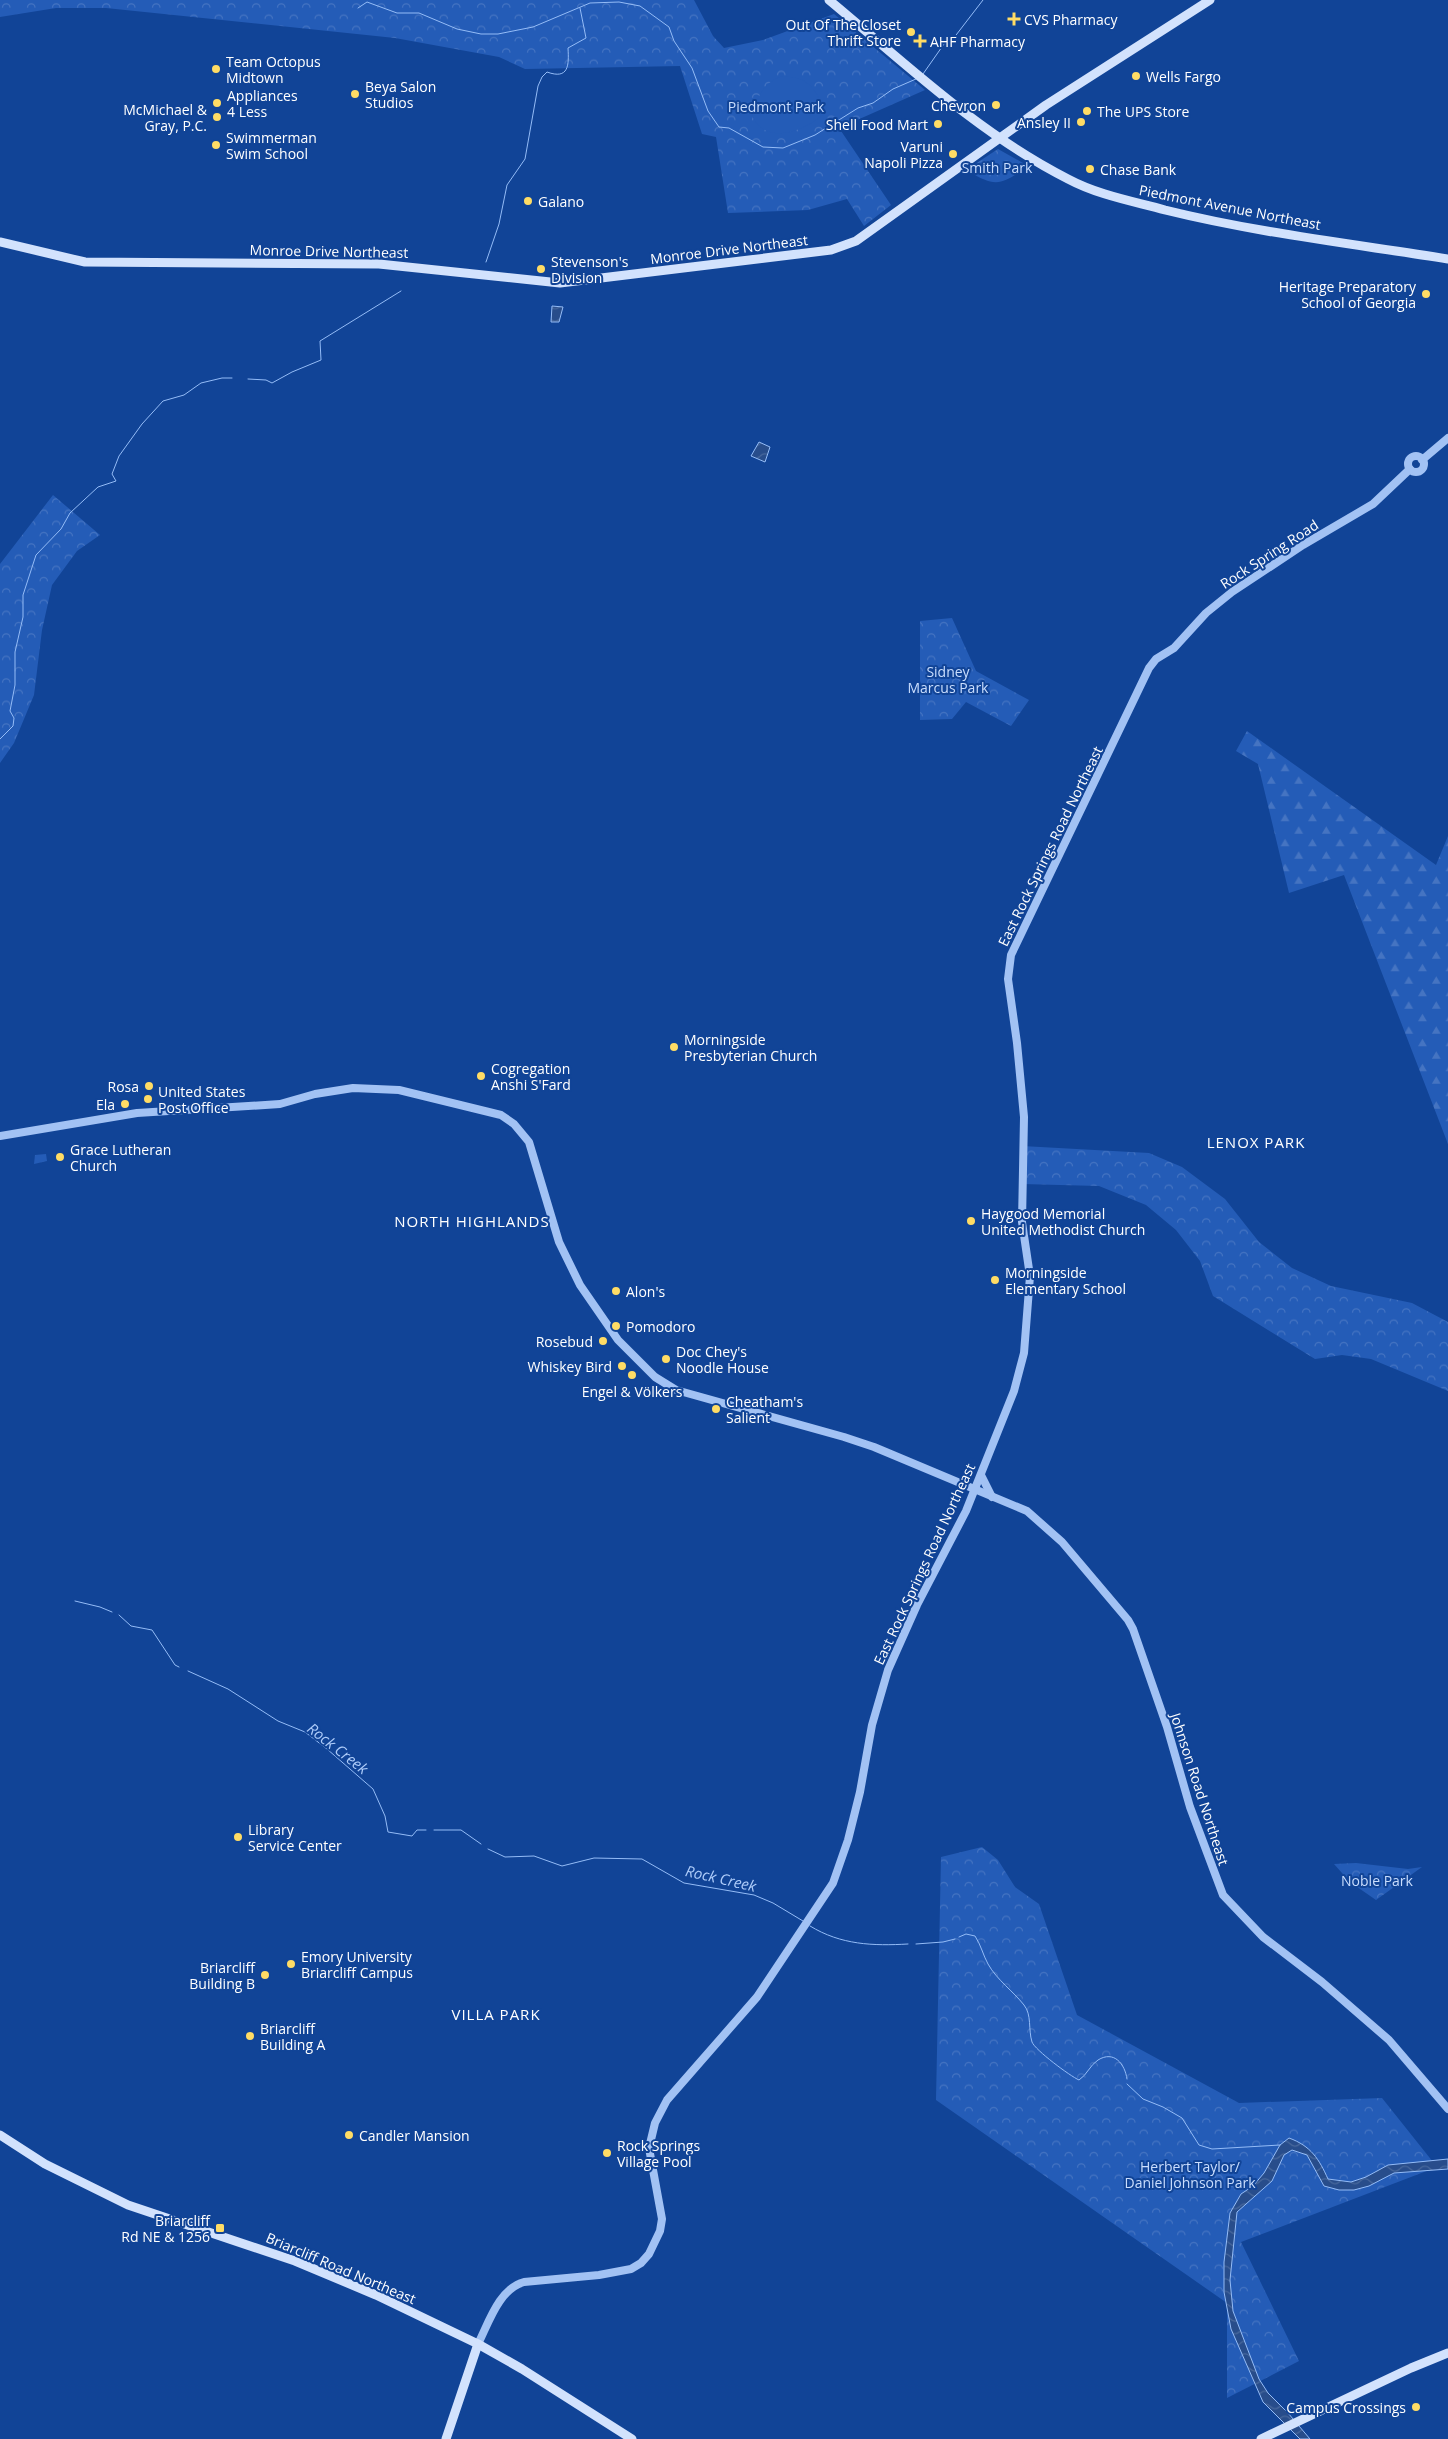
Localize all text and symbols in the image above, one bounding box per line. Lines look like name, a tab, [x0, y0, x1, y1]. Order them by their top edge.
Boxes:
place label: CVS Pharmacy	[1024, 10, 1118, 29]
marker: CVS Pharmacy	[1008, 13, 1020, 25]
place label: Out Of The Closet Thrift Store	[786, 15, 901, 50]
marker: Out Of The Closet Thrift Store	[905, 26, 917, 38]
place label: AHF Pharmacy	[930, 32, 1026, 51]
marker: AHF Pharmacy	[914, 35, 926, 47]
place label: Team Octopus Midtown	[226, 52, 321, 87]
marker: Team Octopus Midtown	[210, 63, 222, 75]
place label: Wells Fargo	[1146, 67, 1221, 86]
marker: Wells Fargo	[1130, 70, 1142, 82]
place label: Beya Salon Studios	[365, 77, 436, 112]
place label: Appliances 4 Less	[227, 86, 298, 121]
marker: Beya Salon Studios	[349, 88, 361, 100]
place label: Chevron	[931, 96, 986, 115]
marker: Appliances 4 Less	[211, 97, 223, 109]
park label: Piedmont Park	[728, 97, 825, 116]
marker: Chevron	[990, 99, 1002, 111]
place label: McMichael & Gray, P.C.	[123, 100, 208, 135]
place label: The UPS Store	[1097, 102, 1190, 121]
marker: The UPS Store	[1081, 105, 1093, 117]
marker: McMichael & Gray, P.C.	[211, 111, 223, 123]
place label: Ansley II	[1017, 113, 1071, 132]
place label: Shell Food Mart	[826, 115, 928, 134]
marker: Ansley II	[1075, 116, 1087, 128]
marker: Shell Food Mart	[932, 118, 944, 130]
place label: Swimmerman Swim School	[226, 128, 317, 163]
place label: Varuni Napoli Pizza	[864, 137, 943, 172]
marker: Swimmerman Swim School	[210, 139, 222, 151]
marker: Varuni Napoli Pizza	[947, 148, 959, 160]
park label: Smith Park	[962, 158, 1033, 177]
place label: Chase Bank	[1100, 160, 1177, 179]
marker: Chase Bank	[1084, 163, 1096, 175]
street label: Piedmont Avenue Northeast	[1137, 180, 1323, 234]
place label: Galano	[538, 192, 584, 211]
marker: Galano	[522, 195, 534, 207]
street label: Monroe Drive Northeast	[649, 230, 809, 268]
street label: Monroe Drive Northeast	[249, 240, 409, 262]
place label: Stevenson's Division	[551, 252, 629, 287]
marker: Stevenson's Division	[535, 263, 547, 275]
place label: Heritage Preparatory School of Georgia	[1279, 277, 1417, 312]
marker: Heritage Preparatory School of Georgia	[1420, 288, 1432, 300]
street label: Rock Spring Road	[1216, 515, 1322, 593]
park label: Sidney Marcus Park	[908, 662, 989, 697]
street label: East Rock Springs Road Northeast	[993, 743, 1107, 949]
place label: Morningside Presbyterian Church	[684, 1030, 817, 1065]
marker: Morningside Presbyterian Church	[668, 1041, 680, 1053]
place label: Cogregation Anshi S'Fard	[491, 1059, 571, 1094]
marker: Cogregation Anshi S'Fard	[475, 1070, 487, 1082]
place label: Rosa	[107, 1077, 139, 1096]
marker: Rosa	[143, 1080, 155, 1092]
place label: United States Post Office	[158, 1082, 246, 1117]
marker: United States Post Office	[142, 1093, 154, 1105]
place label: Ela	[96, 1095, 115, 1114]
marker: Ela	[119, 1098, 131, 1110]
district label: LENOX PARK	[1207, 1132, 1305, 1152]
place label: Grace Lutheran Church	[70, 1140, 171, 1175]
marker: Grace Lutheran Church	[54, 1151, 66, 1163]
place label: Haygood Memorial United Methodist Church	[981, 1204, 1145, 1239]
district label: NORTH HIGHLANDS	[394, 1211, 550, 1231]
marker: Haygood Memorial United Methodist Church	[965, 1215, 977, 1227]
place label: Morningside Elementary School	[1005, 1263, 1126, 1298]
marker: Morningside Elementary School	[989, 1274, 1001, 1286]
place label: Alon's	[626, 1282, 665, 1301]
marker: Alon's	[610, 1285, 622, 1297]
place label: Pomodoro	[626, 1317, 695, 1336]
marker: Pomodoro	[610, 1320, 622, 1332]
place label: Rosebud	[536, 1332, 593, 1351]
marker: Rosebud	[597, 1335, 609, 1347]
place label: Doc Chey's Noodle House	[676, 1342, 769, 1377]
marker: Doc Chey's Noodle House	[660, 1353, 672, 1365]
place label: Whiskey Bird	[528, 1357, 612, 1376]
marker: Whiskey Bird	[616, 1360, 628, 1372]
marker: Engel & Völkers	[626, 1369, 638, 1381]
place label: Engel & Völkers	[582, 1382, 683, 1401]
place label: Cheatham's Salient	[726, 1392, 803, 1427]
marker: Cheatham's Salient	[710, 1403, 722, 1415]
street label: East Rock Springs Road Northeast	[869, 1460, 979, 1668]
street label: Johnson Road Northeast	[1166, 1708, 1234, 1868]
water label: Rock Creek	[303, 1718, 373, 1778]
place label: Library Service Center	[248, 1820, 342, 1855]
marker: Library Service Center	[232, 1831, 244, 1843]
water label: Rock Creek	[684, 1860, 759, 1896]
park label: Noble Park	[1341, 1871, 1414, 1890]
place label: Emory University Briarcliff Campus	[301, 1947, 413, 1982]
place label: Briarcliff Building B	[189, 1958, 257, 1993]
marker: Emory University Briarcliff Campus	[285, 1958, 297, 1970]
marker: Briarcliff Building B	[259, 1969, 271, 1981]
district label: VILLA PARK	[451, 2004, 541, 2024]
place label: Briarcliff Building A	[260, 2019, 326, 2054]
marker: Briarcliff Building A	[244, 2030, 256, 2042]
place label: Candler Mansion	[359, 2126, 470, 2145]
marker: Candler Mansion	[343, 2129, 355, 2141]
place label: Rock Springs Village Pool	[617, 2136, 700, 2171]
marker: Rock Springs Village Pool	[601, 2147, 613, 2159]
park label: Herbert Taylor/ Daniel Johnson Park	[1124, 2157, 1256, 2192]
place label: Briarcliff Rd NE & 1256	[121, 2211, 212, 2246]
marker: Briarcliff Rd NE & 1256	[214, 2222, 226, 2234]
street label: Briarcliff Road Northeast	[263, 2228, 419, 2308]
place label: Campus Crossings	[1286, 2398, 1406, 2417]
marker: Campus Crossings	[1410, 2401, 1422, 2413]

